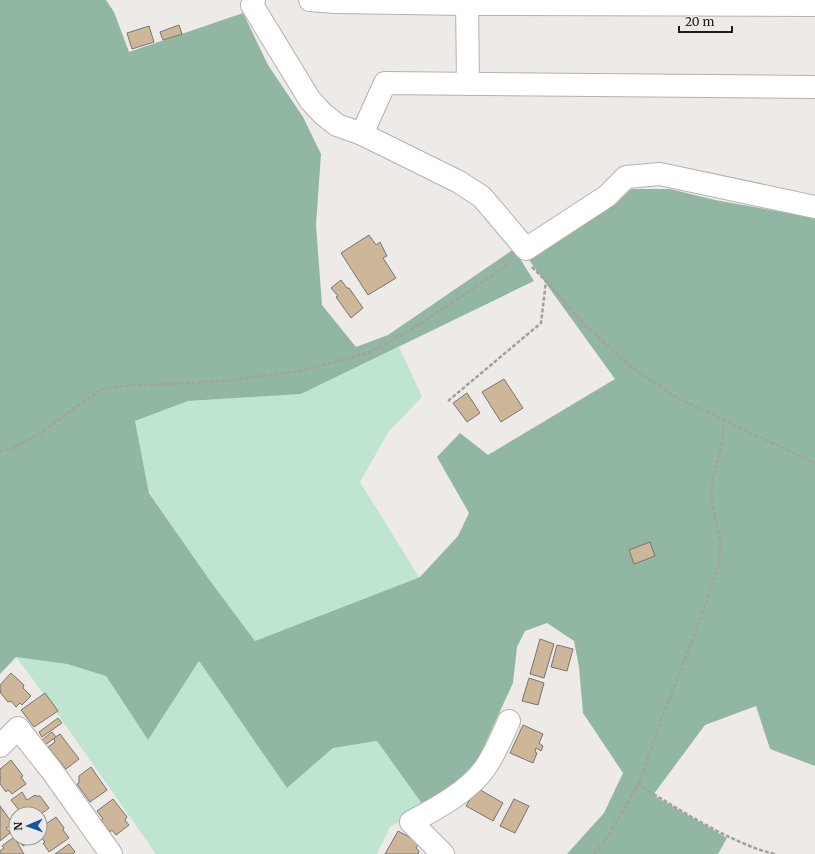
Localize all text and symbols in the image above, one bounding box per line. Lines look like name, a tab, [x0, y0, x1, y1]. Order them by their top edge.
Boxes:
scale bar	[679, 8, 732, 34]
text: 20 m	[685, 14, 714, 29]
north arrow	[8, 806, 48, 846]
text: N	[11, 821, 25, 831]

